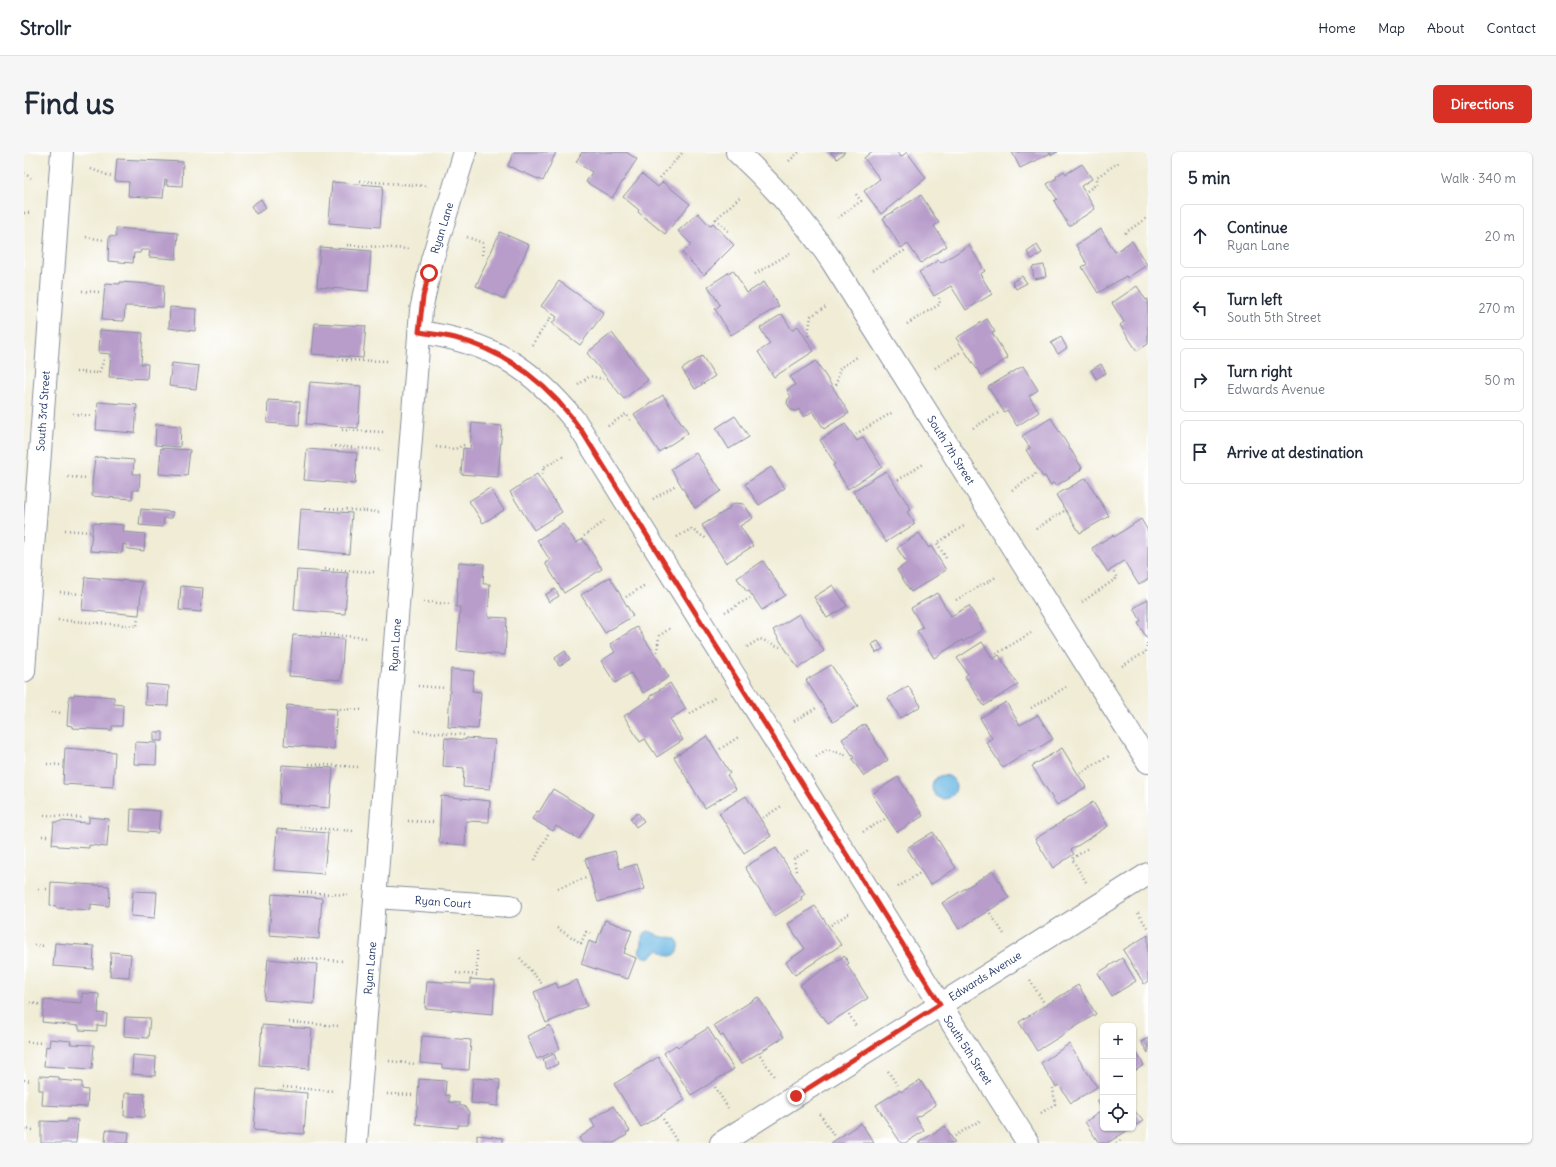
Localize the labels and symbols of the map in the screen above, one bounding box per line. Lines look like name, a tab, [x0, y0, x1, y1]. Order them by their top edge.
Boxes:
street label: Ryan Lane	[428, 201, 456, 255]
route start	[420, 264, 438, 282]
street label: South 3rd Street	[33, 370, 53, 452]
street label: South 7th Street	[924, 413, 978, 487]
street label: Ryan Lane	[386, 618, 404, 672]
street label: Ryan Court	[414, 893, 472, 911]
street label: Ryan Lane	[361, 941, 379, 995]
street label: Edwards Avenue	[946, 948, 1024, 1004]
street label: South 5th Street	[940, 1013, 996, 1087]
route end	[787, 1087, 805, 1105]

